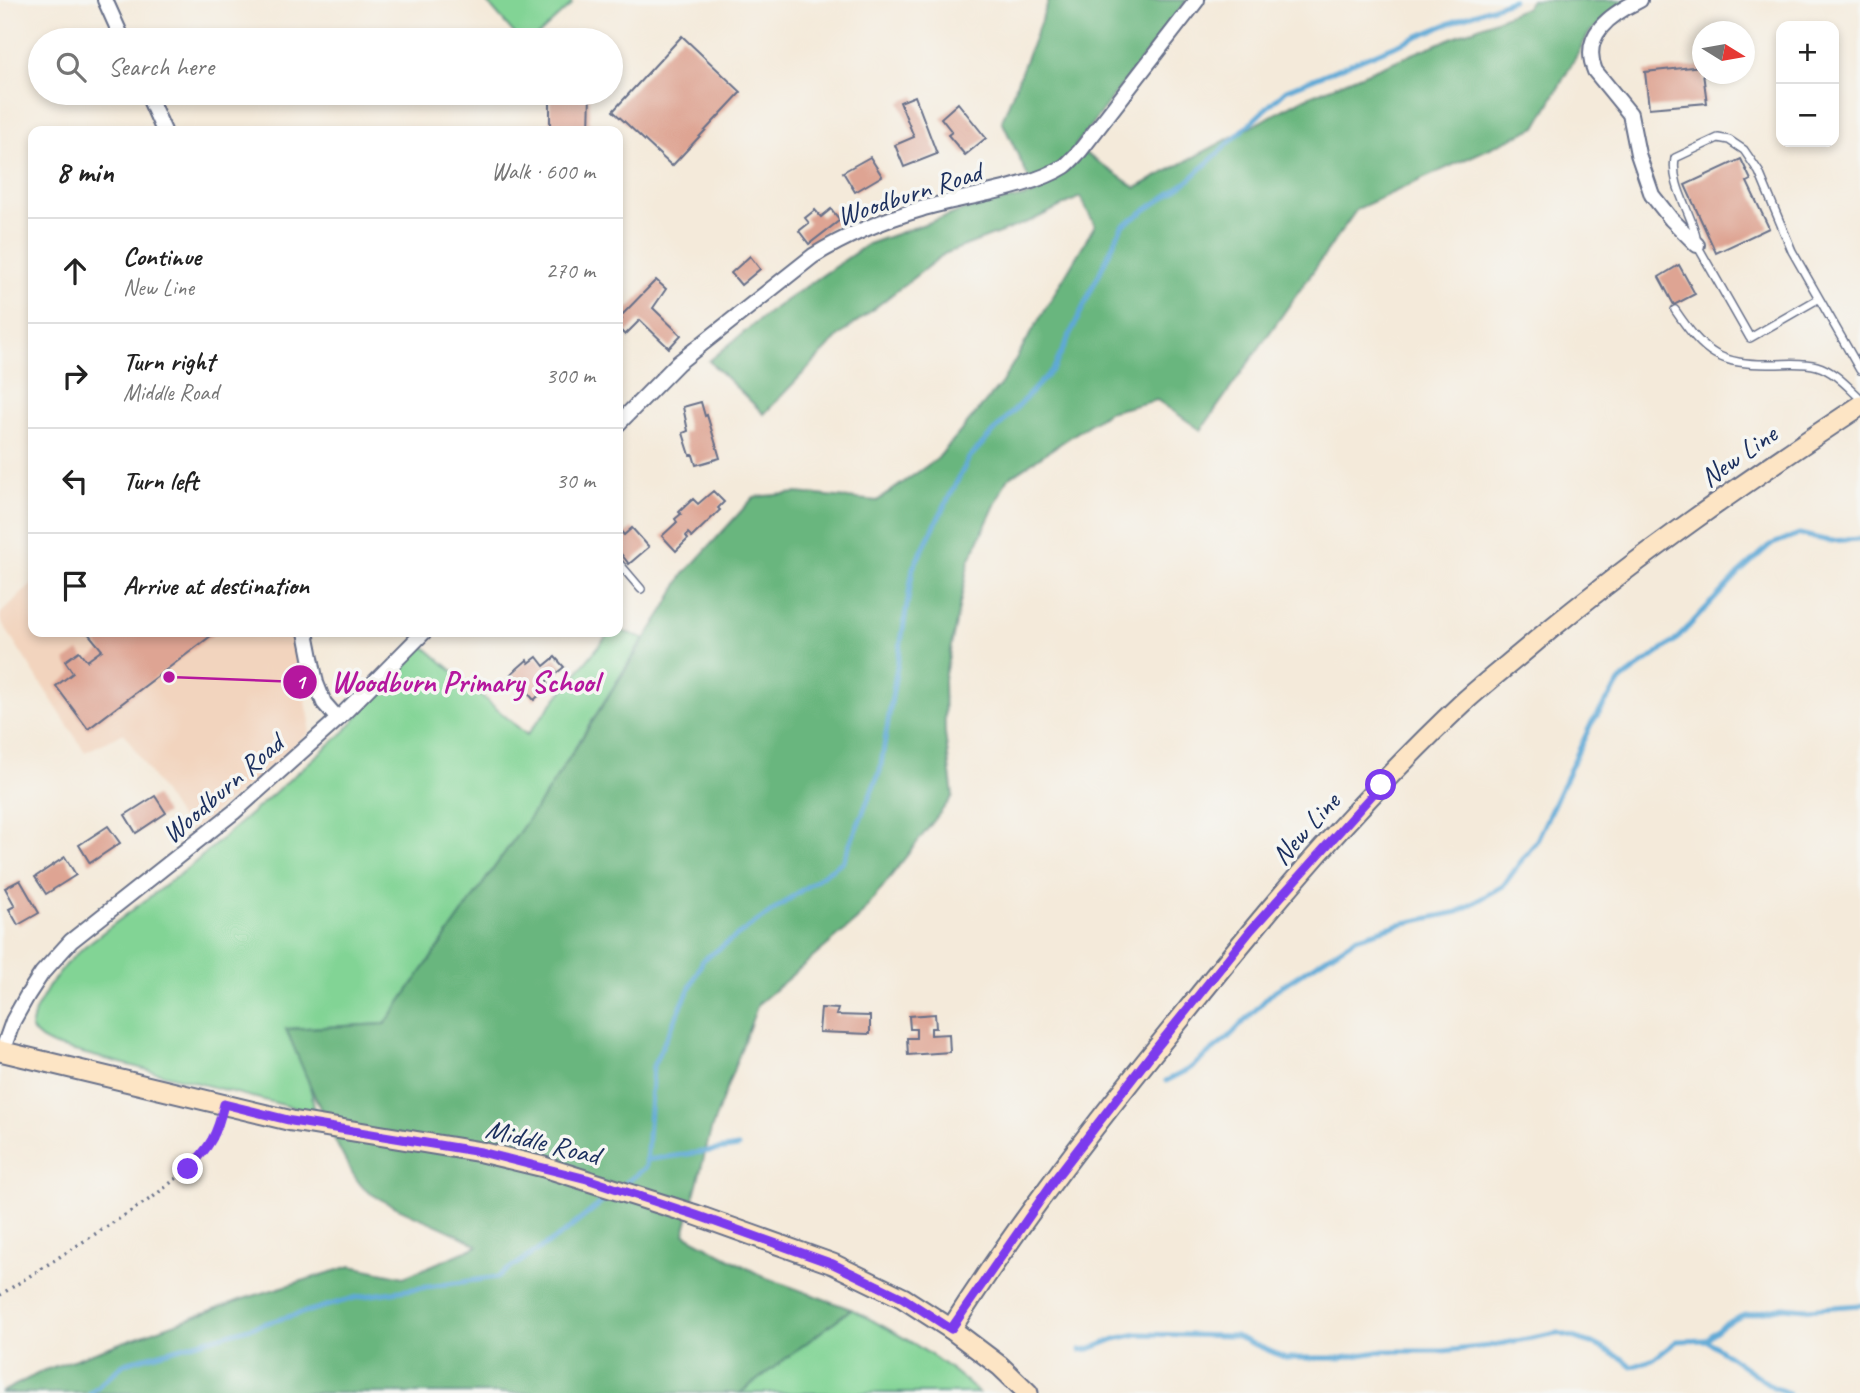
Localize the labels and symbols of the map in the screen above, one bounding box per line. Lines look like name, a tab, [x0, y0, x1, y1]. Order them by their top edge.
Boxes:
north arrow	[1692, 21, 1755, 84]
street label: Woodburn Road	[833, 152, 990, 233]
street label: New Line	[1693, 415, 1785, 494]
callout: Woodburn Primary School	[282, 656, 613, 707]
text: Woodburn Primary School	[331, 663, 604, 702]
text: 1	[295, 669, 307, 695]
street label: Woodburn Road	[154, 723, 293, 851]
route start	[1365, 769, 1396, 800]
street label: New Line	[1263, 783, 1349, 872]
street label: Middle Road	[482, 1110, 607, 1173]
route end	[172, 1153, 203, 1184]

